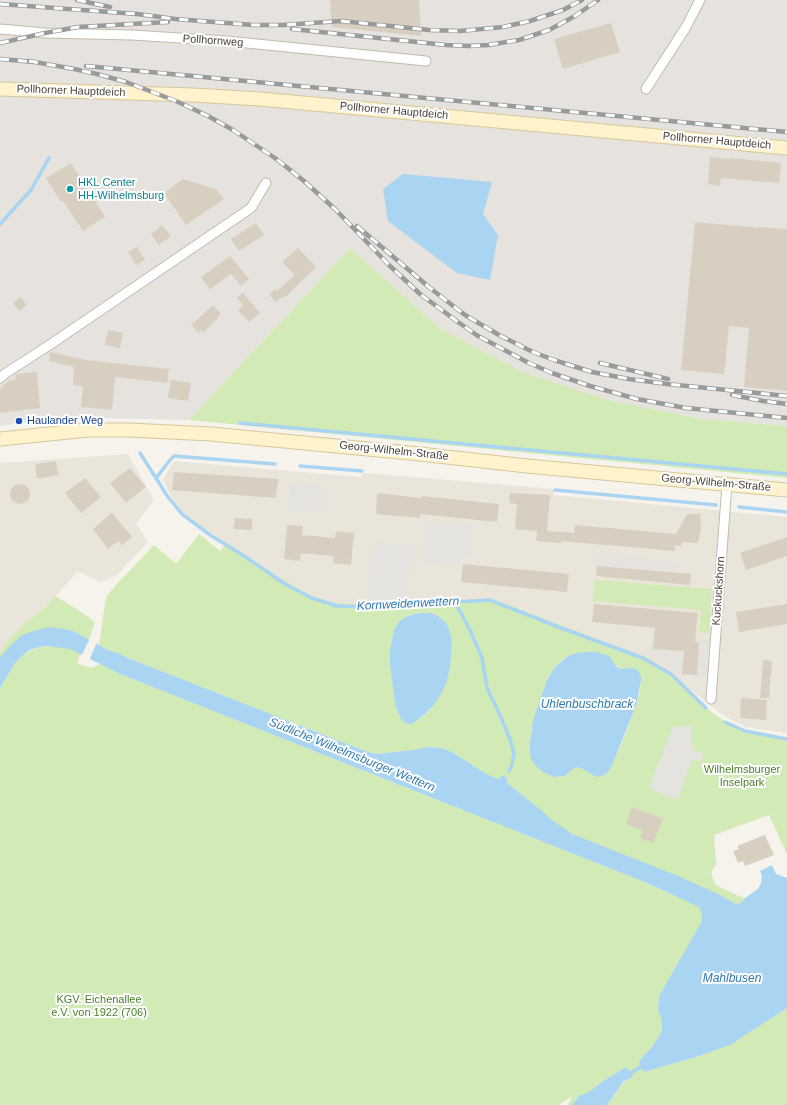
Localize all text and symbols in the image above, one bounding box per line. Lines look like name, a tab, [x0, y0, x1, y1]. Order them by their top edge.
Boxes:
street label: Pollhornweg	[182, 32, 244, 50]
street label: Pollhorner Hauptdeich	[16, 83, 126, 99]
street label: Pollhorner Hauptdeich	[339, 100, 449, 122]
street label: Pollhorner Hauptdeich	[662, 130, 772, 152]
place label: HKL Center HH-Wilhelmsburg	[78, 176, 164, 202]
marker: HKL Center HH-Wilhelmsburg	[65, 184, 75, 194]
place label: Haulander Weg	[27, 414, 103, 428]
marker: Haulander Weg	[14, 416, 24, 426]
street label: Georg-Wilhelm-Straße	[339, 439, 449, 463]
street label: Georg-Wilhelm-Straße	[661, 472, 771, 494]
street label: Kuckuckshorn	[710, 556, 728, 626]
water label: Kornweidenwettern	[356, 594, 460, 614]
water label: Uhlenbuschbrack	[541, 698, 633, 712]
water label: Südliche Wilhelmsburger Wettern	[267, 715, 437, 795]
park label: Wilhelmsburger Inselpark	[704, 763, 780, 789]
water label: Mahlbusen	[703, 972, 761, 986]
park label: KGV. Eichenallee e.V. von 1922 (706)	[51, 993, 147, 1019]

